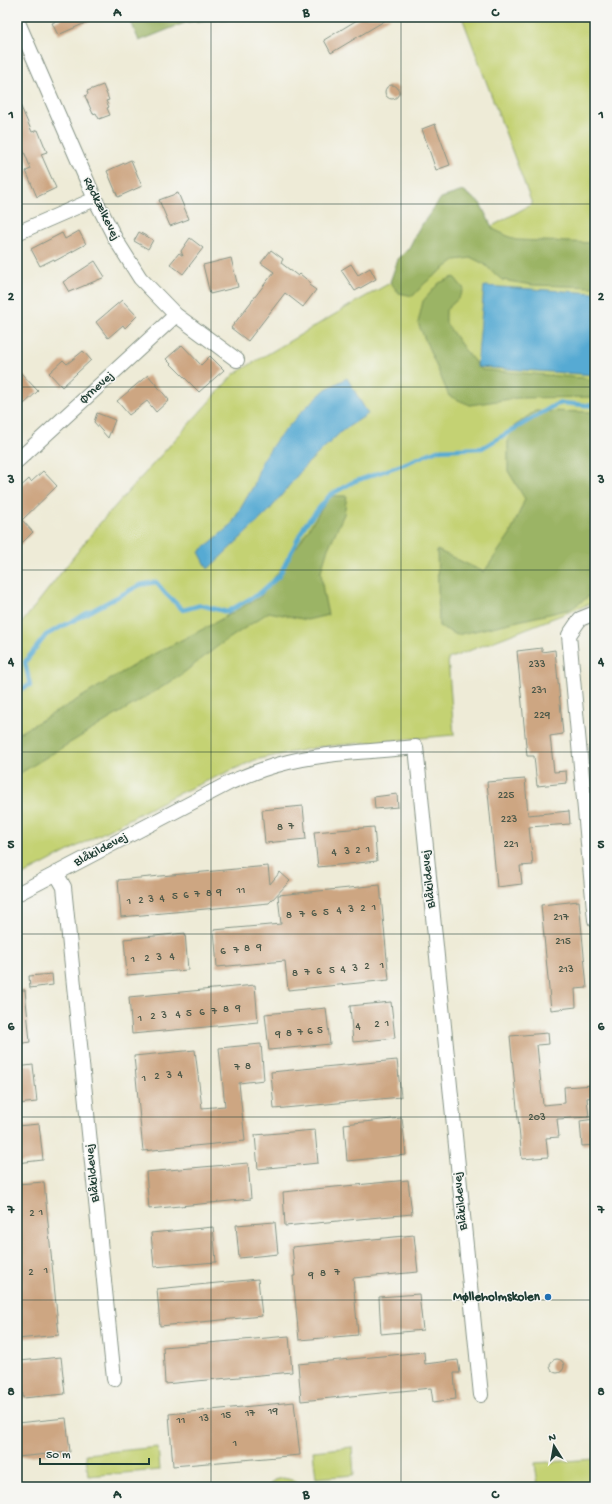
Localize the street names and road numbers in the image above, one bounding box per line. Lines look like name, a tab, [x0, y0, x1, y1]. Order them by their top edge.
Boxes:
street label: Rødkælkevej	[79, 175, 123, 243]
street label: Ørnevej	[77, 369, 117, 407]
street label: Blåkildevej	[71, 830, 130, 871]
street label: Blåkildevej	[418, 849, 440, 910]
street label: Blåkildevej	[82, 1143, 104, 1204]
street label: Blåkildevej	[450, 1171, 472, 1232]

